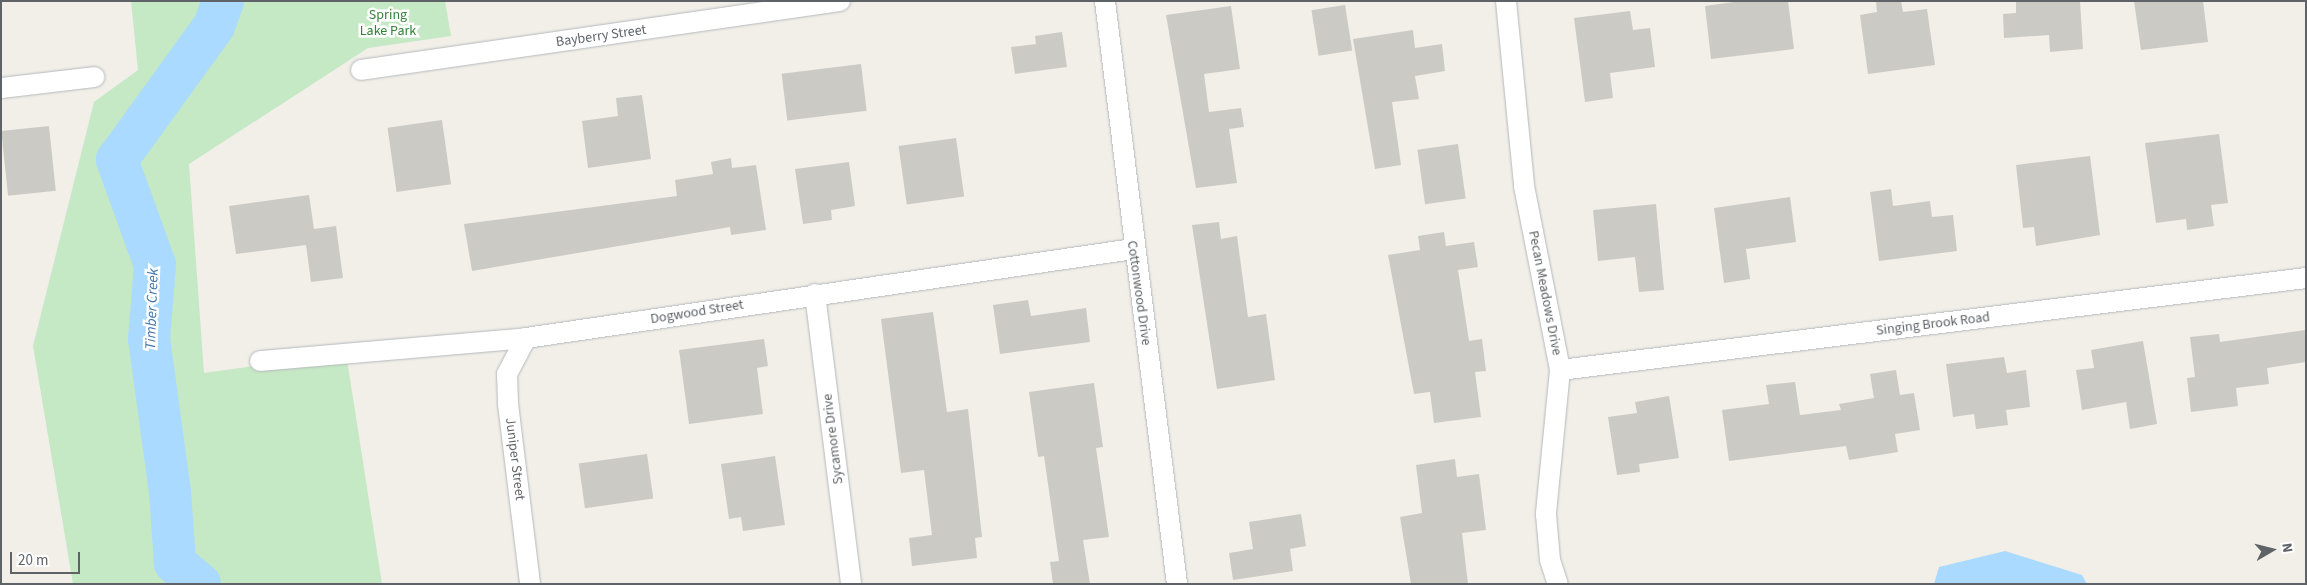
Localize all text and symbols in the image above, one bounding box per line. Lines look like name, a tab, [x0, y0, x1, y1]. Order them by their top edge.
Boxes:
park label: Spring Lake Park	[360, 7, 416, 40]
street label: Bayberry Street	[555, 21, 647, 51]
street label: Pecan Meadows Drive	[1525, 229, 1565, 357]
street label: Cottonwood Drive	[1123, 240, 1155, 346]
water label: Timber Creek	[142, 268, 162, 350]
street label: Dogwood Street	[649, 296, 745, 328]
street label: Singing Brook Road	[1875, 309, 1991, 339]
street label: Sycamore Drive	[819, 393, 847, 485]
street label: Juniper Street	[502, 417, 528, 501]
north arrow	[2247, 525, 2297, 575]
scale bar	[12, 542, 82, 574]
text: N	[2276, 542, 2297, 554]
text: 20 m	[18, 550, 48, 571]

